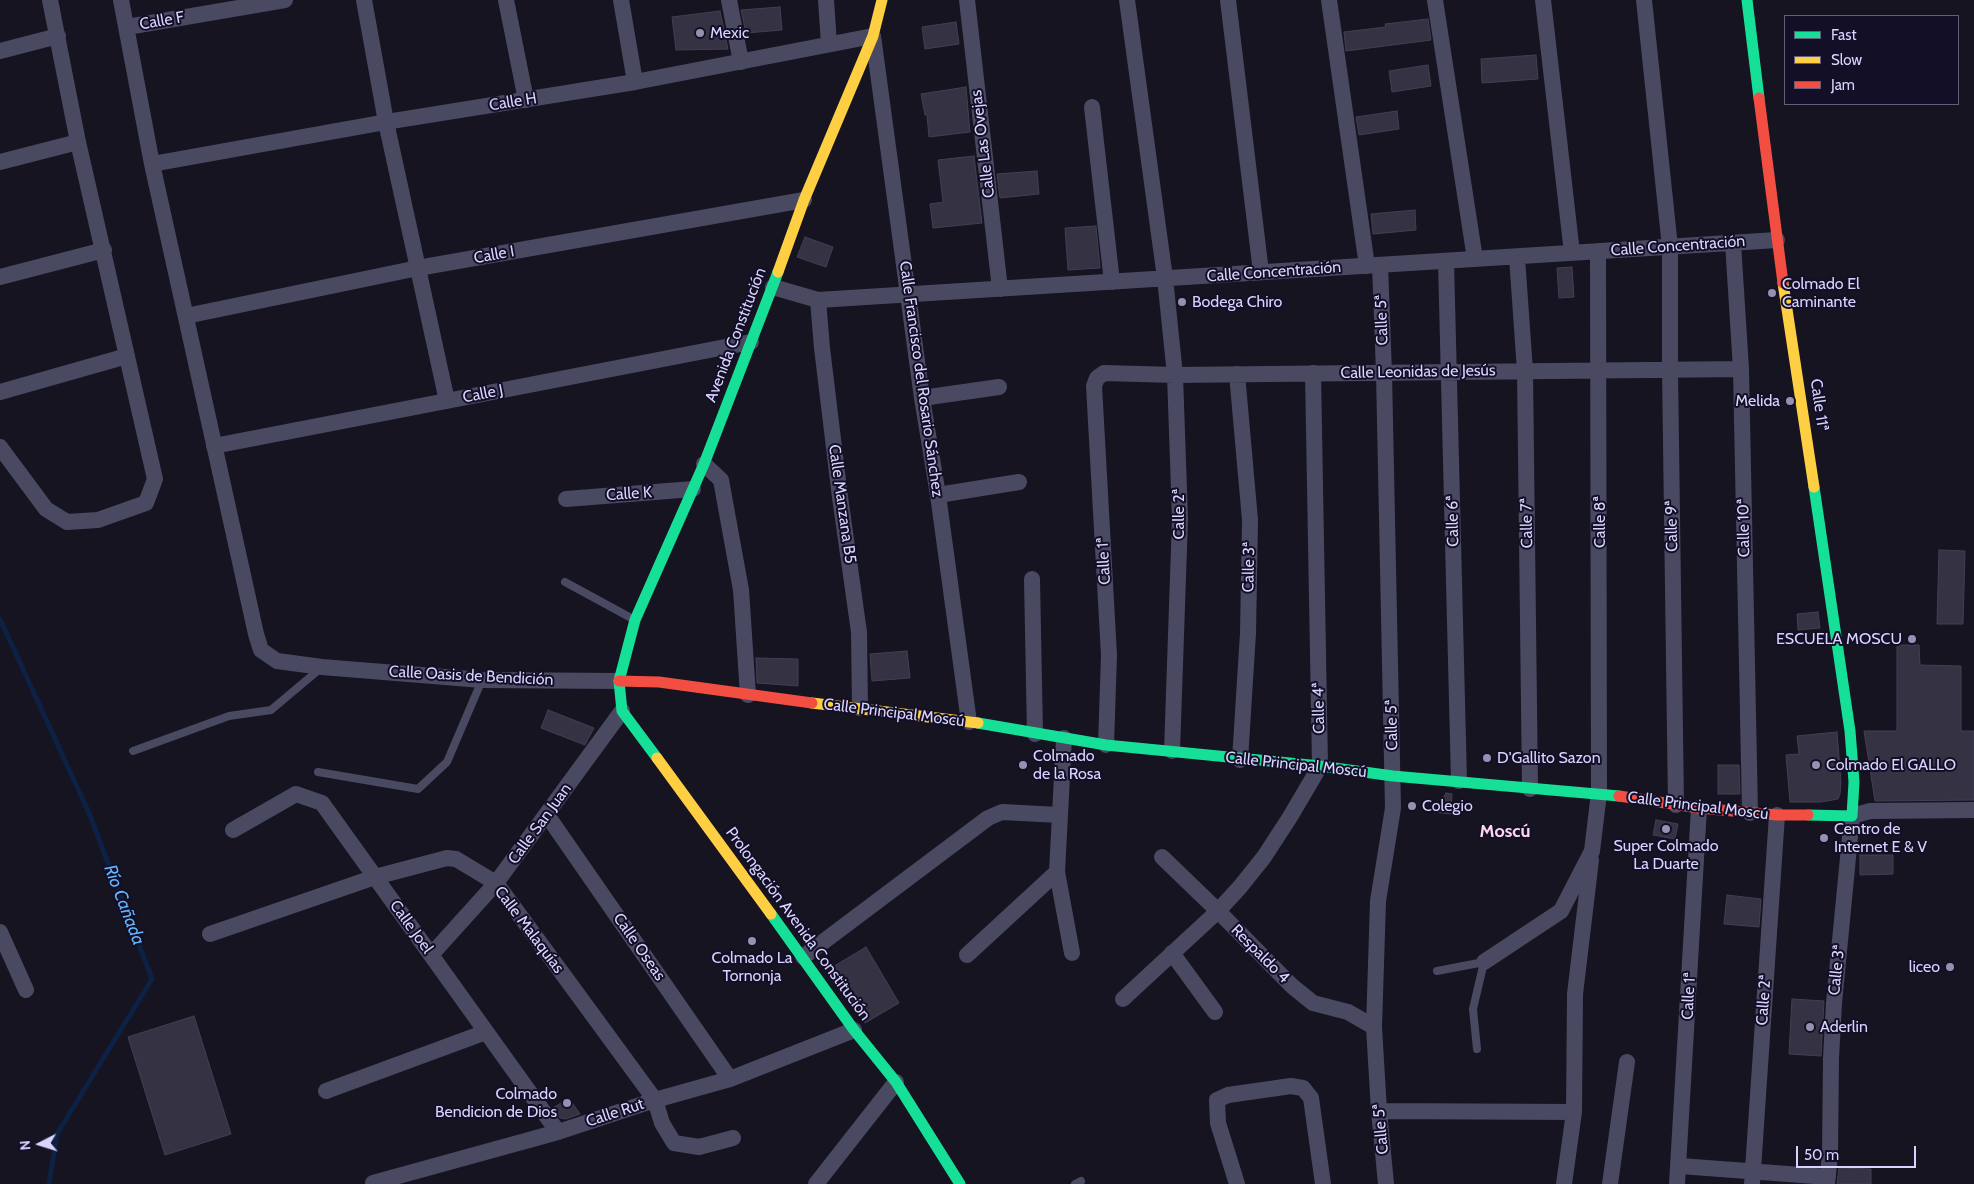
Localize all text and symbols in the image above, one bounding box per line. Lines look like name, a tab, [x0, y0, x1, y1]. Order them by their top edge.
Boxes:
street label: Calle F	[138, 8, 186, 34]
legend	[1784, 15, 1959, 105]
place label: Mexic	[710, 23, 749, 43]
text: Fast	[1831, 26, 1856, 44]
marker: Mexic	[694, 27, 706, 39]
text: Slow	[1831, 51, 1862, 69]
text: Jam	[1831, 76, 1855, 94]
street label: Calle H	[488, 89, 538, 115]
street label: Calle Las Ovejas	[967, 89, 999, 199]
street label: Calle Concentración	[1610, 232, 1746, 260]
street label: Calle I	[472, 242, 516, 268]
street label: Calle Concentración	[1206, 258, 1342, 286]
street label: Calle Francisco del Rosario Sánchez	[895, 260, 947, 498]
street label: Avenida Constitución	[701, 265, 771, 405]
place label: Colmado El Caminante	[1782, 274, 1860, 312]
marker: Colmado El Caminante	[1766, 287, 1778, 299]
place label: Bodega Chiro	[1192, 292, 1282, 312]
street label: Calle 5ª	[1372, 294, 1392, 346]
marker: Bodega Chiro	[1176, 296, 1188, 308]
street label: Calle Leonidas de Jesús	[1340, 361, 1496, 383]
street label: Calle 11ª	[1806, 378, 1832, 432]
street label: Calle J	[461, 381, 505, 407]
place label: Melida	[1735, 391, 1780, 411]
marker: Melida	[1784, 395, 1796, 407]
street label: Calle Manzana B5	[824, 443, 860, 565]
street label: Calle K	[605, 483, 653, 505]
street label: Calle 2ª	[1169, 489, 1189, 539]
street label: Calle 6ª	[1443, 495, 1463, 547]
street label: Calle 8ª	[1590, 496, 1610, 548]
street label: Calle 7ª	[1517, 498, 1537, 548]
street label: Calle 10ª	[1734, 498, 1754, 558]
street label: Calle 9ª	[1662, 500, 1682, 552]
street label: Calle 1ª	[1093, 537, 1115, 585]
street label: Calle 3ª	[1239, 541, 1259, 593]
place label: ESCUELA MOSCU	[1776, 629, 1902, 649]
marker: ESCUELA MOSCU	[1906, 633, 1918, 645]
street label: Calle Oasis de Bendición	[388, 662, 554, 690]
street label: Calle 4ª	[1309, 682, 1329, 734]
street label: Calle Principal Moscú	[823, 695, 965, 731]
street label: Calle 5ª	[1382, 699, 1402, 751]
place label: Colmado de la Rosa	[1033, 746, 1101, 784]
street label: Calle Principal Moscú	[1225, 748, 1367, 782]
place label: D'Gallito Sazon	[1497, 748, 1601, 768]
marker: D'Gallito Sazon	[1481, 752, 1493, 764]
place label: Colmado El GALLO	[1826, 755, 1956, 775]
marker: Colmado de la Rosa	[1017, 759, 1029, 771]
marker: Colmado El GALLO	[1810, 759, 1822, 771]
street label: Calle San Juan	[504, 780, 576, 868]
street label: Calle Principal Moscú	[1627, 788, 1769, 824]
place label: Colegio	[1422, 796, 1473, 816]
marker: Colegio	[1406, 800, 1418, 812]
place label: Centro de Internet E & V	[1834, 819, 1927, 857]
district label: Moscú	[1480, 821, 1530, 843]
marker: Super Colmado La Duarte	[1660, 823, 1672, 835]
street label: Prolongación Avenida Constitución	[721, 824, 875, 1024]
marker: Centro de Internet E & V	[1818, 832, 1830, 844]
place label: Super Colmado La Duarte	[1614, 836, 1718, 874]
water label: Río Cañada	[99, 862, 149, 948]
street label: Calle Malaquías	[490, 883, 568, 977]
street label: Calle Joel	[385, 897, 437, 957]
street label: Calle Oseas	[609, 909, 669, 985]
street label: Respaldo 4	[1227, 921, 1293, 987]
marker: Colmado La Tornonja	[746, 935, 758, 947]
street label: Calle 3ª	[1825, 944, 1849, 996]
place label: Colmado La Tornonja	[712, 948, 792, 986]
place label: liceo	[1909, 957, 1940, 977]
marker: liceo	[1944, 961, 1956, 973]
street label: Calle 1ª	[1678, 972, 1700, 1020]
street label: Calle 2ª	[1753, 974, 1775, 1026]
place label: Aderlin	[1820, 1017, 1868, 1037]
marker: Aderlin	[1804, 1021, 1816, 1033]
place label: Colmado Bendicion de Dios	[435, 1084, 557, 1122]
street label: Calle Rut	[583, 1095, 647, 1131]
marker: Colmado Bendicion de Dios	[561, 1097, 573, 1109]
street label: Calle 5ª	[1369, 1103, 1393, 1155]
north arrow	[15, 1119, 65, 1169]
scale bar	[1799, 1136, 1919, 1168]
text: N	[16, 1140, 34, 1151]
text: 50 m	[1804, 1146, 1839, 1164]

